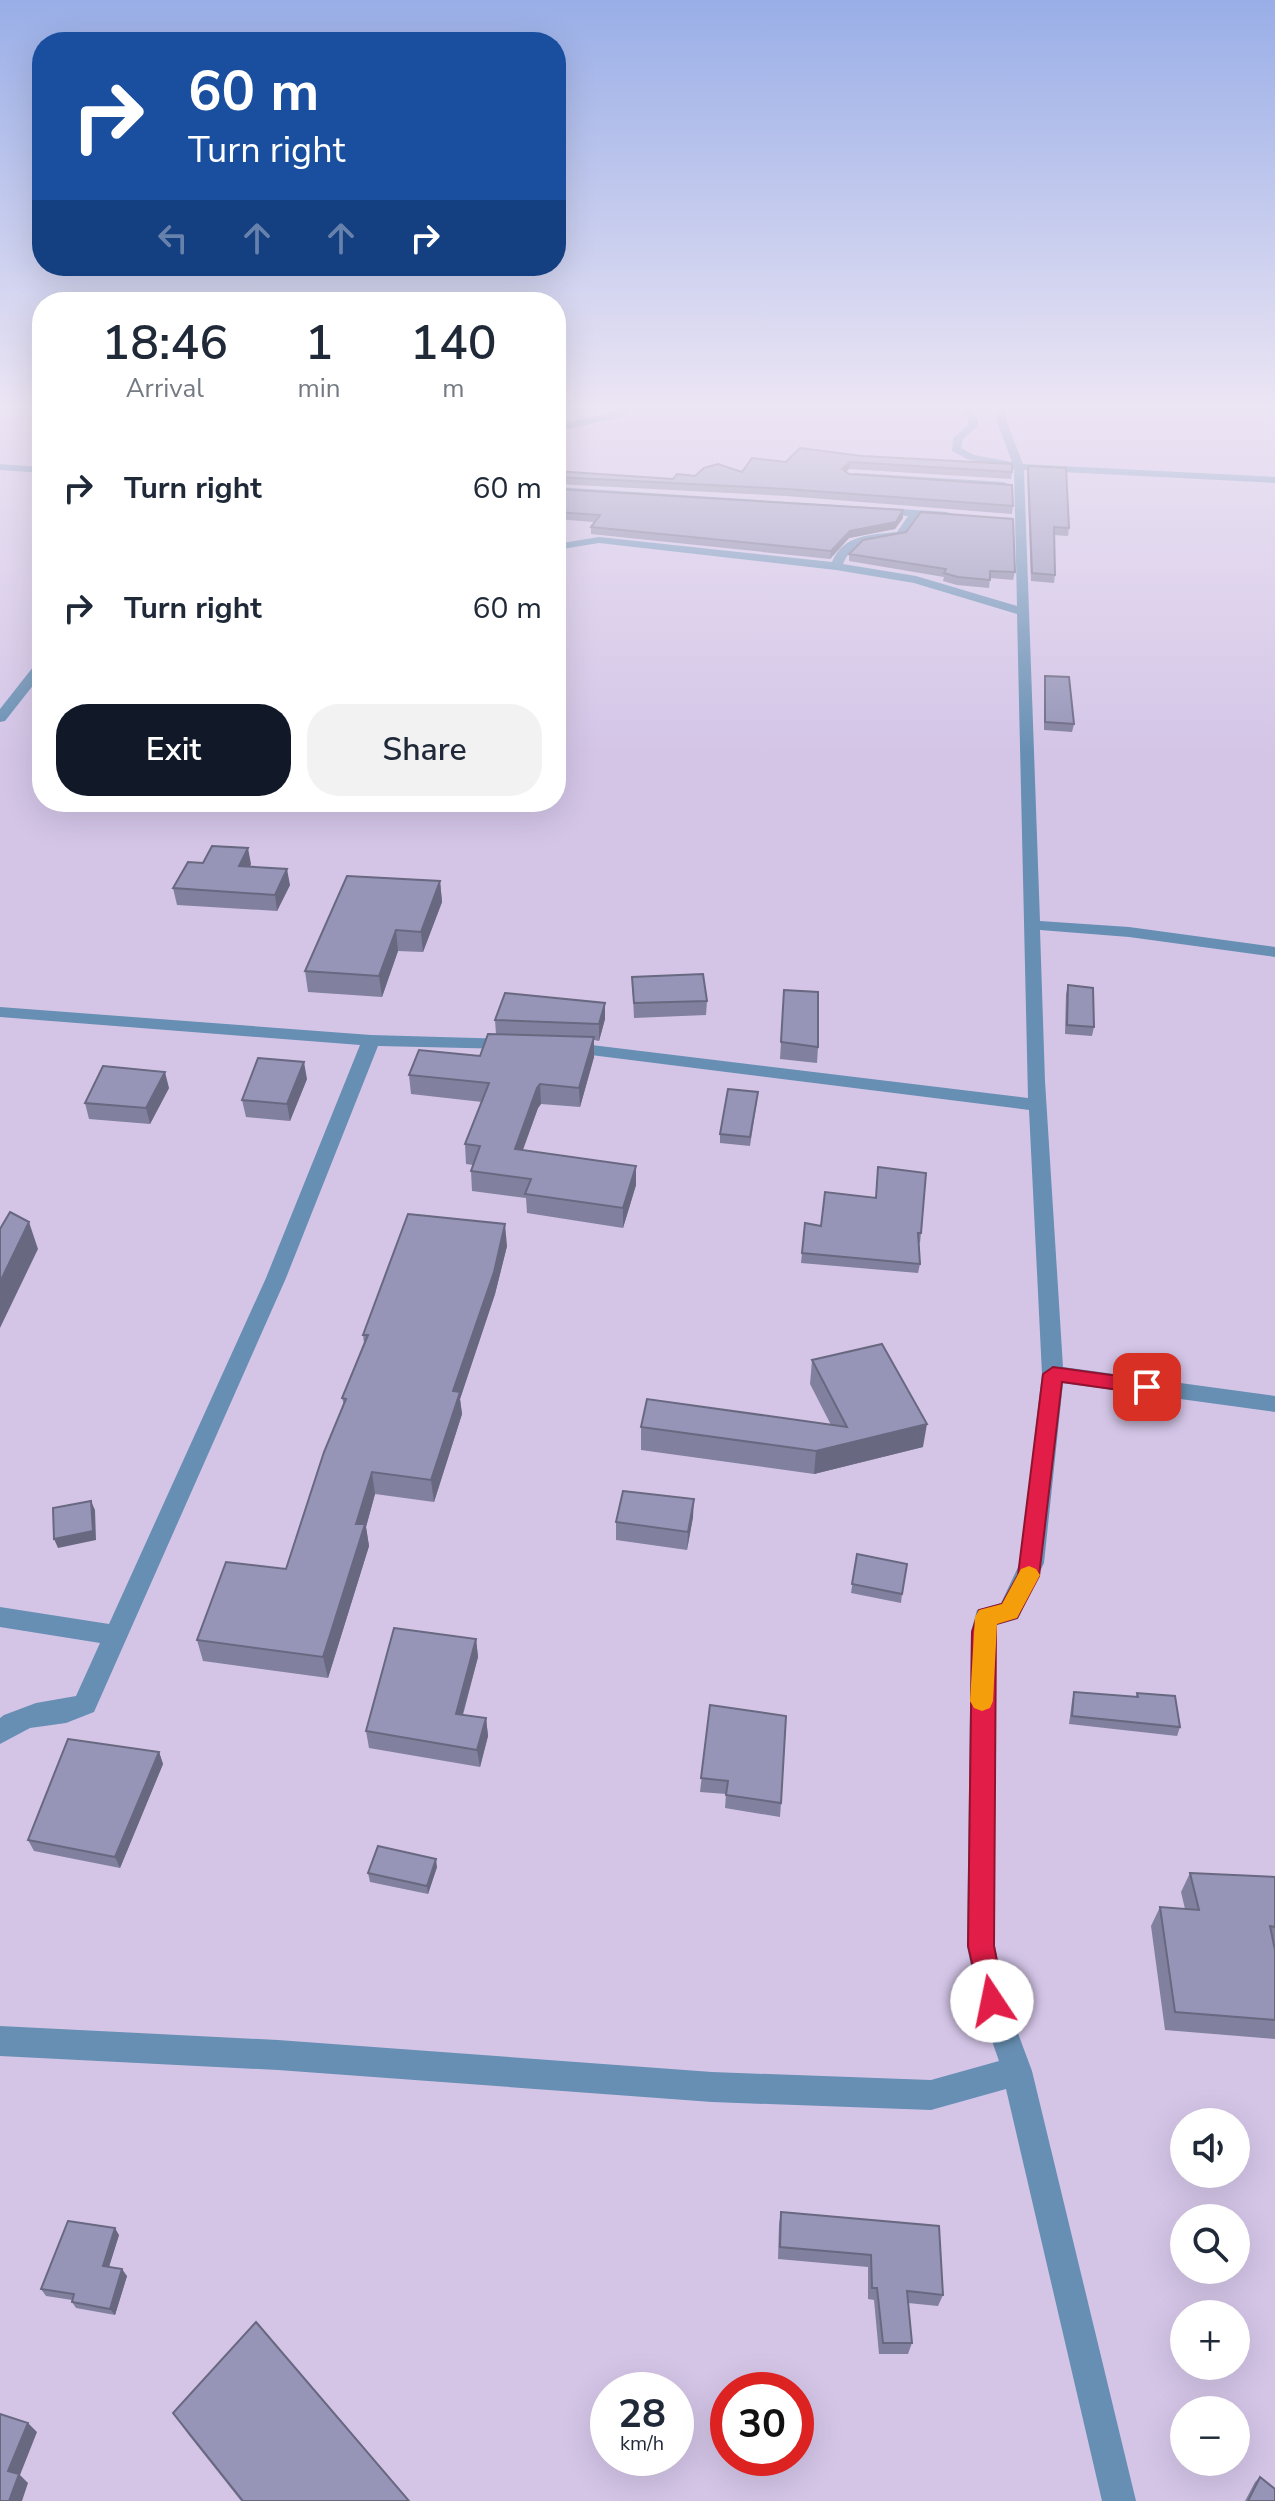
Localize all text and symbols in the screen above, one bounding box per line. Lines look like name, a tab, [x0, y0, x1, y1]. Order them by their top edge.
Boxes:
text: 60 m	[188, 53, 319, 130]
icon: right	[56, 64, 160, 168]
text: Turn right	[188, 126, 345, 175]
icon: left	[151, 216, 195, 260]
icon: ahead	[235, 216, 279, 260]
icon: ahead	[319, 216, 363, 260]
icon: right	[403, 216, 447, 260]
text: 18:46	[101, 310, 228, 376]
text: 1	[305, 310, 333, 376]
text: 140	[410, 310, 497, 376]
text: Arrival	[126, 371, 204, 406]
text: min	[298, 371, 341, 406]
text: m	[442, 371, 464, 406]
icon: right	[56, 466, 100, 510]
text: Turn right	[124, 468, 262, 509]
text: 60 m	[473, 468, 542, 509]
icon: right	[56, 586, 100, 630]
text: Turn right	[124, 588, 262, 629]
text: 60 m	[473, 588, 542, 629]
button: Exit	[56, 704, 291, 796]
button: Share	[307, 704, 542, 796]
pin	[1113, 1353, 1181, 1421]
icon: arrive	[1125, 1365, 1169, 1409]
position arrow	[950, 1959, 1034, 2043]
map controls	[1170, 2108, 1250, 2476]
button: sound	[1170, 2108, 1250, 2188]
button: search	[1170, 2204, 1250, 2284]
button: +	[1170, 2300, 1250, 2380]
speed limit sign: 30	[710, 2372, 814, 2476]
text: 28	[618, 2387, 666, 2441]
button: −	[1170, 2396, 1250, 2476]
text: km/h	[620, 2430, 664, 2457]

